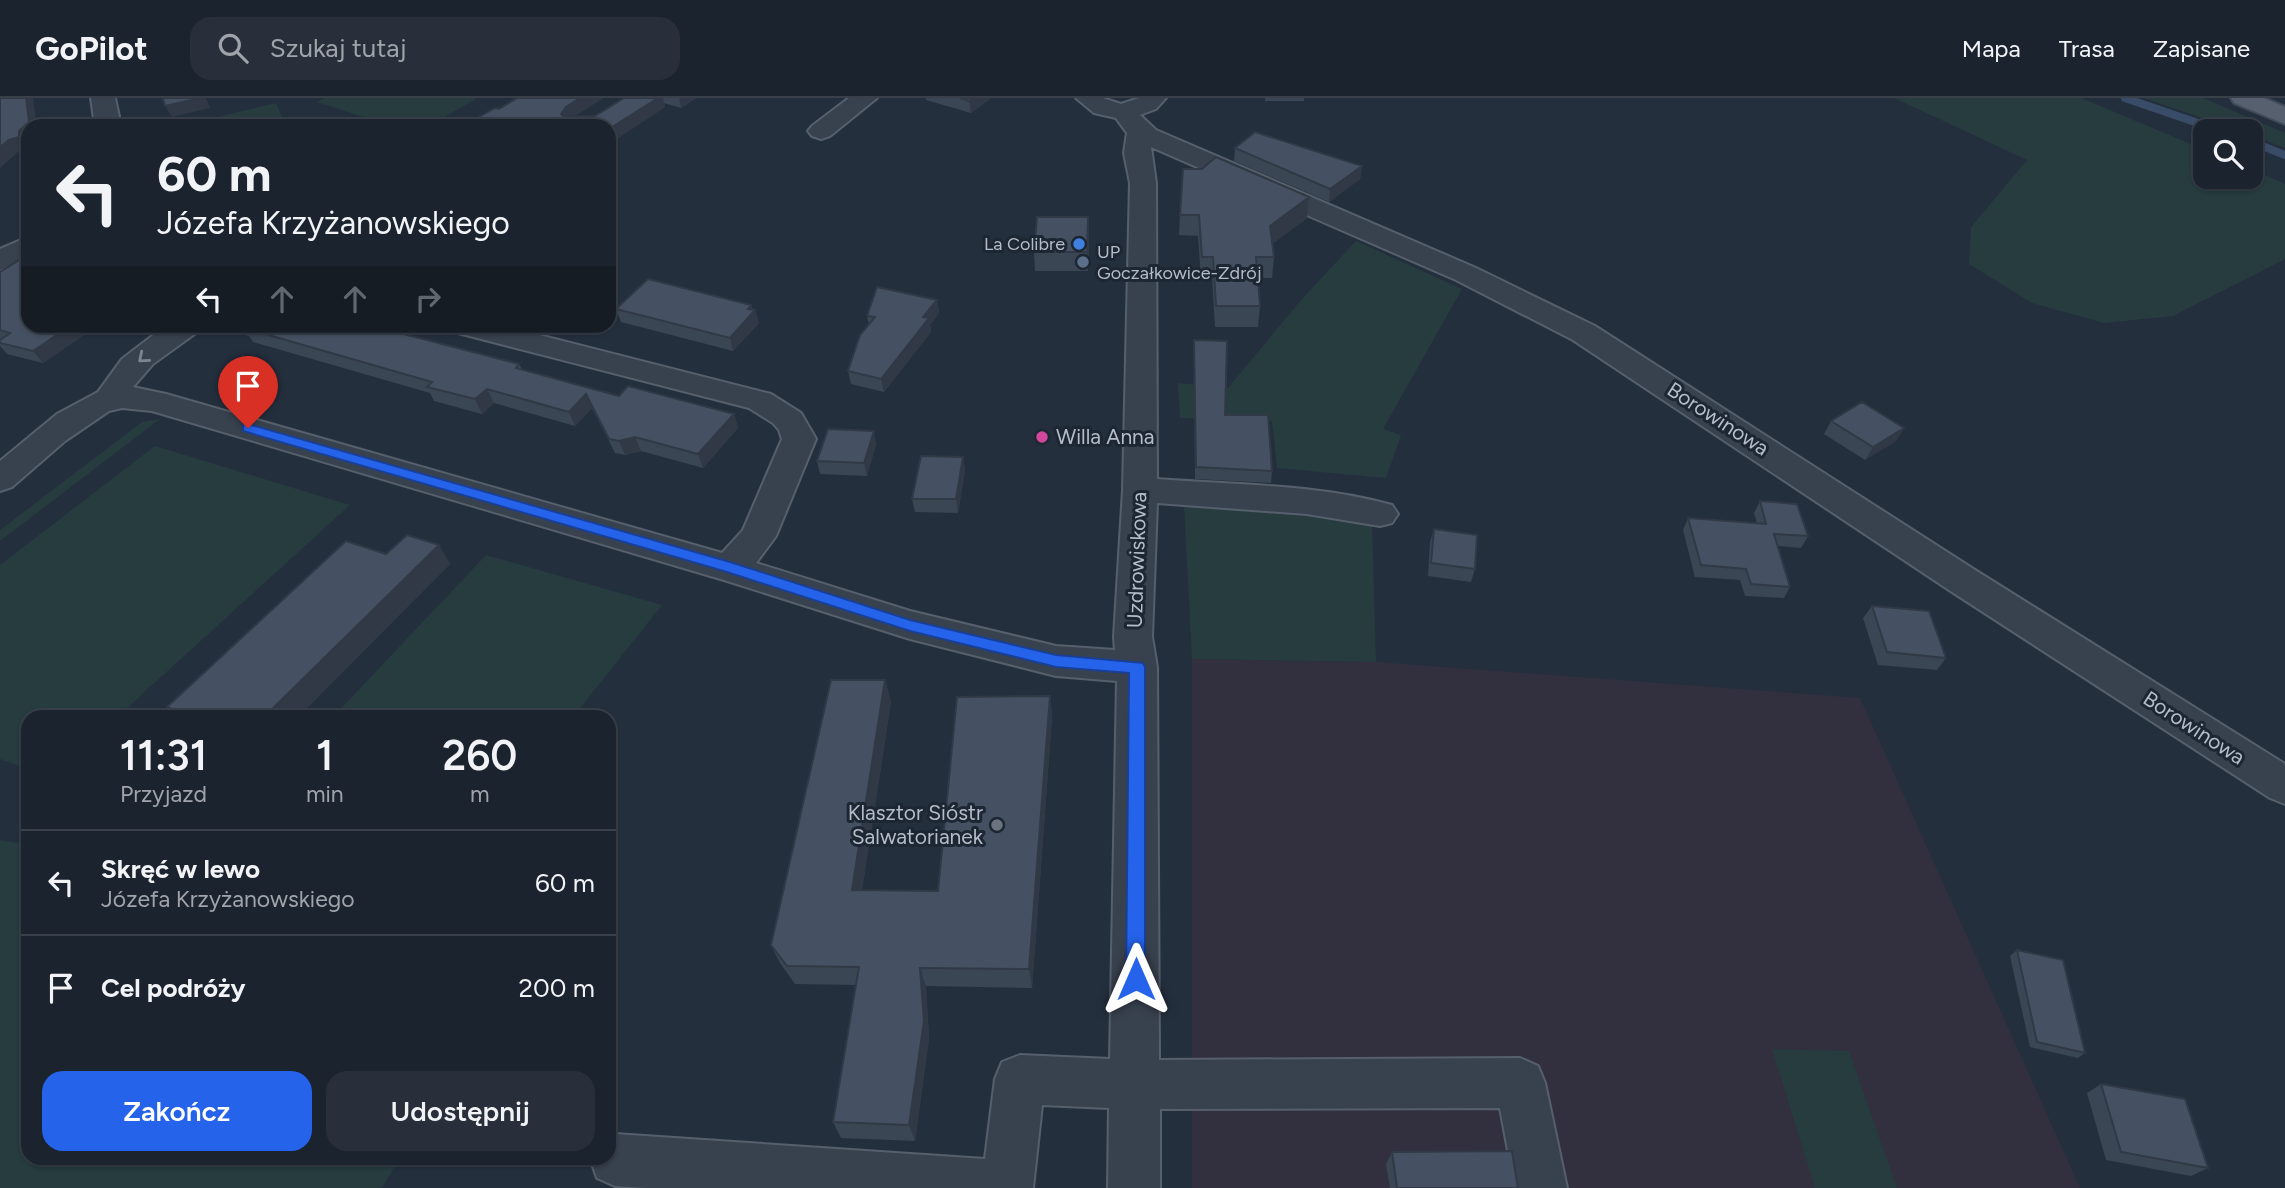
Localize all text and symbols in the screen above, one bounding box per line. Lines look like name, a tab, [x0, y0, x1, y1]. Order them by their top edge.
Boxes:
search box	[190, 17, 680, 80]
text: GoPilot	[35, 29, 148, 68]
icon: search	[214, 29, 252, 67]
text: Szukaj tutaj	[270, 32, 406, 64]
text: Mapa	[1962, 34, 2021, 63]
text: Trasa	[2059, 34, 2115, 63]
text: Zapisane	[2153, 34, 2250, 63]
map controls	[2193, 119, 2263, 189]
button: search	[2193, 119, 2263, 189]
text: 60 m	[157, 144, 272, 203]
icon: left	[42, 147, 133, 238]
text: Józefa Krzyżanowskiego	[157, 204, 510, 242]
place label: La Colibre	[984, 233, 1065, 255]
marker: La Colibre	[1071, 236, 1087, 252]
place label: UP Goczałkowice-Zdrój	[1097, 241, 1262, 284]
marker: UP Goczałkowice-Zdrój	[1075, 254, 1091, 270]
icon: left	[190, 280, 228, 318]
icon: ahead	[263, 280, 301, 318]
icon: ahead	[336, 280, 374, 318]
icon: right	[409, 280, 447, 318]
one-way arrow	[139, 350, 152, 362]
pin	[218, 356, 278, 428]
icon: arrive	[229, 367, 267, 405]
street label: Borowinowa	[1663, 377, 1774, 461]
place label: Willa Anna	[1056, 424, 1155, 449]
marker: Willa Anna	[1034, 429, 1050, 445]
street label: Uzdrowiskowa	[1122, 491, 1151, 629]
street label: Borowinowa	[2139, 686, 2250, 770]
text: 11:31	[120, 730, 207, 781]
text: 1	[316, 730, 334, 781]
text: 260	[442, 730, 517, 781]
text: Przyjazd	[120, 780, 207, 808]
text: min	[306, 780, 344, 808]
text: m	[470, 780, 490, 808]
place label: Klasztor Sióstr Salwatorianek	[848, 800, 984, 849]
marker: Klasztor Sióstr Salwatorianek	[989, 817, 1005, 833]
text: Skręć w lewo	[101, 853, 260, 885]
icon: left	[42, 864, 80, 902]
text: 60 m	[535, 867, 595, 899]
text: Józefa Krzyżanowskiego	[101, 885, 355, 913]
position arrow	[1099, 942, 1173, 1016]
icon: arrive	[42, 969, 80, 1007]
text: Cel podróży	[101, 972, 245, 1004]
text: 200 m	[519, 972, 595, 1004]
button: Zakończ	[42, 1071, 312, 1151]
button: Udostępnij	[326, 1071, 595, 1151]

